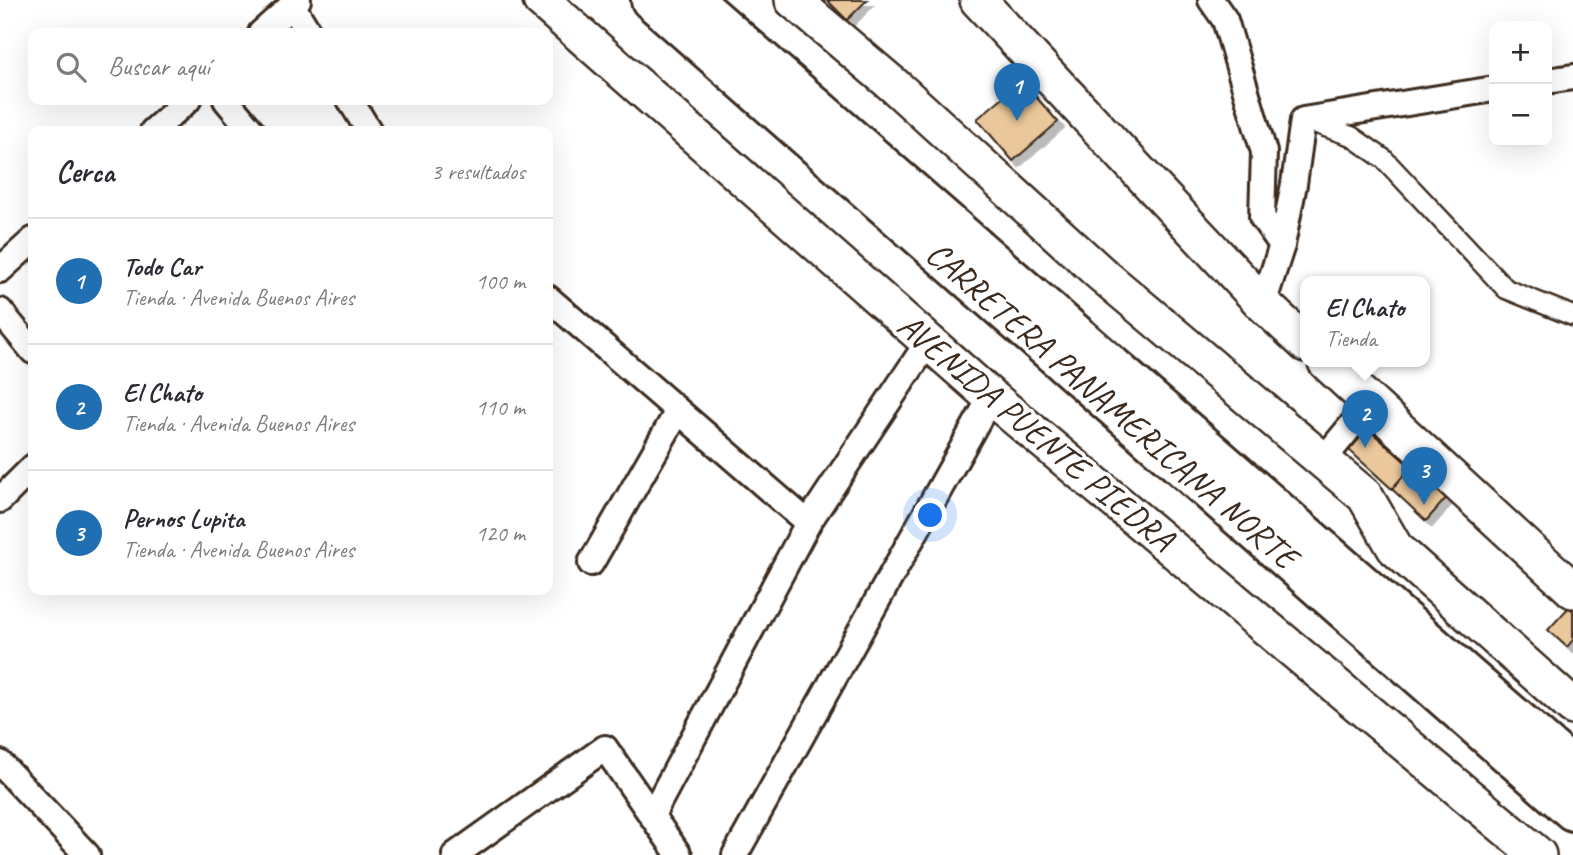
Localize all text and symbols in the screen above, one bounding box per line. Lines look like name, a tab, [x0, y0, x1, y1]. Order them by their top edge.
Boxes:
map controls	[1489, 21, 1552, 147]
button: +	[1489, 21, 1552, 84]
search box	[28, 28, 553, 105]
icon: search	[52, 48, 90, 86]
text: Buscar aquí	[108, 50, 210, 83]
pin: 1	[994, 63, 1040, 121]
button: −	[1489, 84, 1552, 147]
text: Cerca	[56, 153, 114, 191]
text: 3 resultados	[431, 157, 525, 186]
street label: CARRETERA PANAMERICANA NORTE	[917, 231, 1311, 582]
text: Todo Car	[123, 250, 201, 283]
text: 1	[74, 267, 84, 296]
text: 100 m	[476, 267, 525, 296]
popup	[1300, 276, 1430, 367]
text: Tienda · Avenida Buenos Aires	[123, 283, 354, 312]
text: El Chato	[1326, 291, 1404, 324]
street label: AVENIDA PUENTE PIEDRA	[888, 303, 1185, 562]
text: Tienda	[1326, 324, 1377, 353]
text: El Chato	[123, 376, 202, 409]
pin: 2	[1342, 390, 1388, 448]
text: 2	[74, 393, 84, 422]
text: 110 m	[476, 393, 525, 422]
text: Tienda · Avenida Buenos Aires	[123, 409, 354, 438]
pin: 3	[1401, 447, 1447, 505]
your location	[913, 498, 947, 532]
text: Pernos Lupita	[123, 502, 244, 535]
text: 3	[74, 519, 84, 548]
text: 120 m	[476, 519, 525, 548]
text: Tienda · Avenida Buenos Aires	[123, 535, 354, 564]

